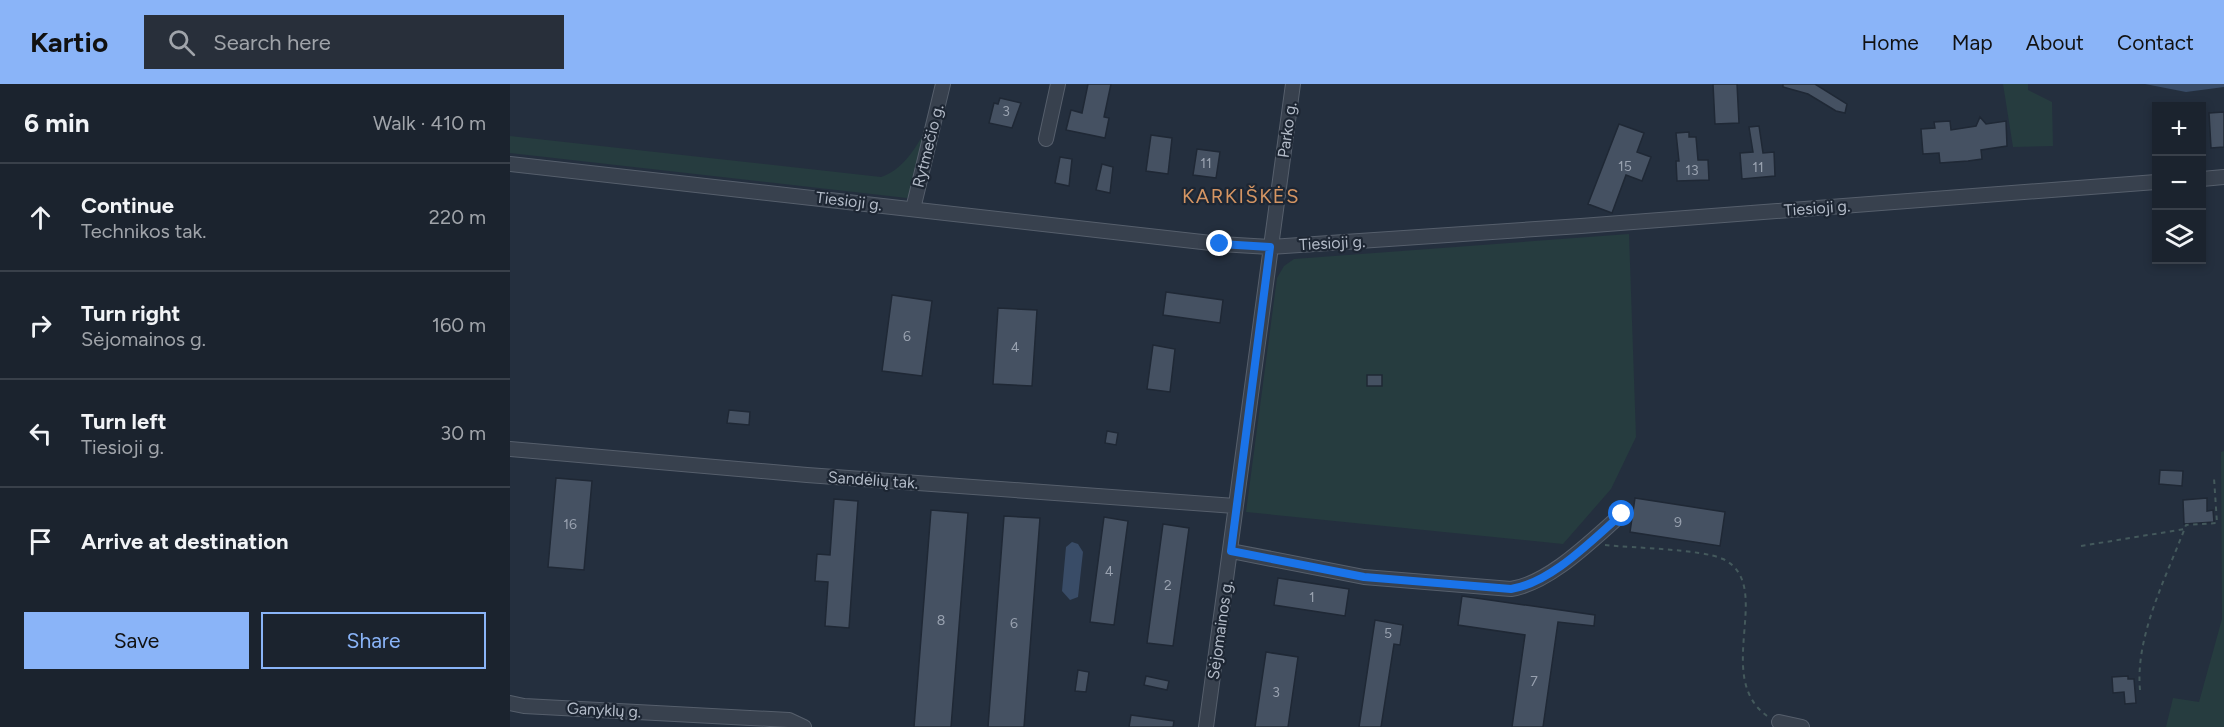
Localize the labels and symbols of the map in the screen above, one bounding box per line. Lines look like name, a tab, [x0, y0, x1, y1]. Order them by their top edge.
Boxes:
street label: Parko g.	[1274, 101, 1300, 159]
street label: Rytmečio g.	[908, 102, 948, 190]
house number: 3	[1002, 103, 1010, 120]
house number: 11	[1200, 155, 1212, 172]
house number: 15	[1618, 158, 1632, 175]
house number: 11	[1752, 159, 1764, 176]
house number: 13	[1685, 162, 1699, 179]
district label: KARKIŠKĖS	[1182, 184, 1300, 208]
street label: Tiesioji g.	[815, 188, 883, 214]
street label: Tiesioji g.	[1783, 196, 1851, 220]
route end	[1206, 230, 1232, 256]
street label: Tiesioji g.	[1298, 232, 1366, 254]
house number: 6	[903, 328, 911, 345]
house number: 4	[1011, 339, 1020, 356]
street label: Sandėlių tak.	[827, 467, 919, 493]
route start	[1608, 500, 1634, 526]
house number: 9	[1674, 514, 1682, 531]
house number: 16	[563, 516, 577, 533]
house number: 4	[1105, 563, 1114, 580]
house number: 2	[1164, 577, 1172, 594]
street label: Sėjomainos g.	[1204, 579, 1236, 681]
house number: 1	[1309, 589, 1315, 606]
house number: 8	[937, 612, 945, 629]
house number: 6	[1010, 615, 1018, 632]
house number: 5	[1384, 625, 1392, 642]
house number: 7	[1530, 673, 1538, 690]
house number: 3	[1272, 684, 1280, 701]
street label: Ganyklų g.	[566, 699, 642, 721]

